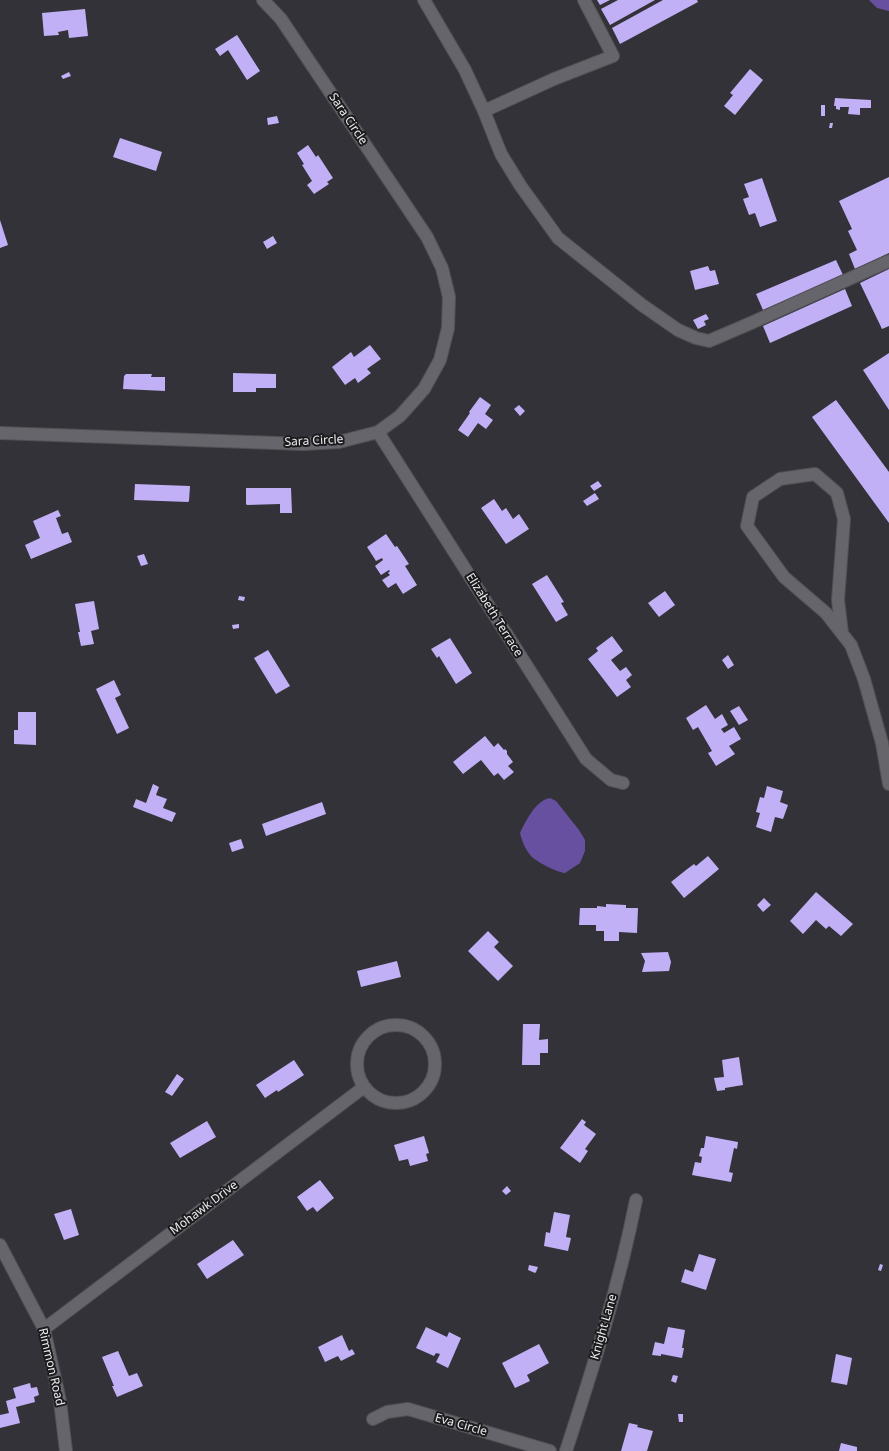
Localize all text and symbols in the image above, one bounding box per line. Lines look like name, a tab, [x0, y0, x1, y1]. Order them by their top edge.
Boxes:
street label: Sara Circle	[326, 91, 370, 147]
street label: Sara Circle	[284, 432, 344, 450]
street label: Elizabeth Terrace	[463, 571, 525, 659]
street label: Mohawk Drive	[167, 1178, 241, 1238]
street label: Knight Lane	[588, 1293, 620, 1361]
street label: Rimmon Road	[35, 1327, 67, 1407]
street label: Eva Circle	[433, 1411, 489, 1439]

